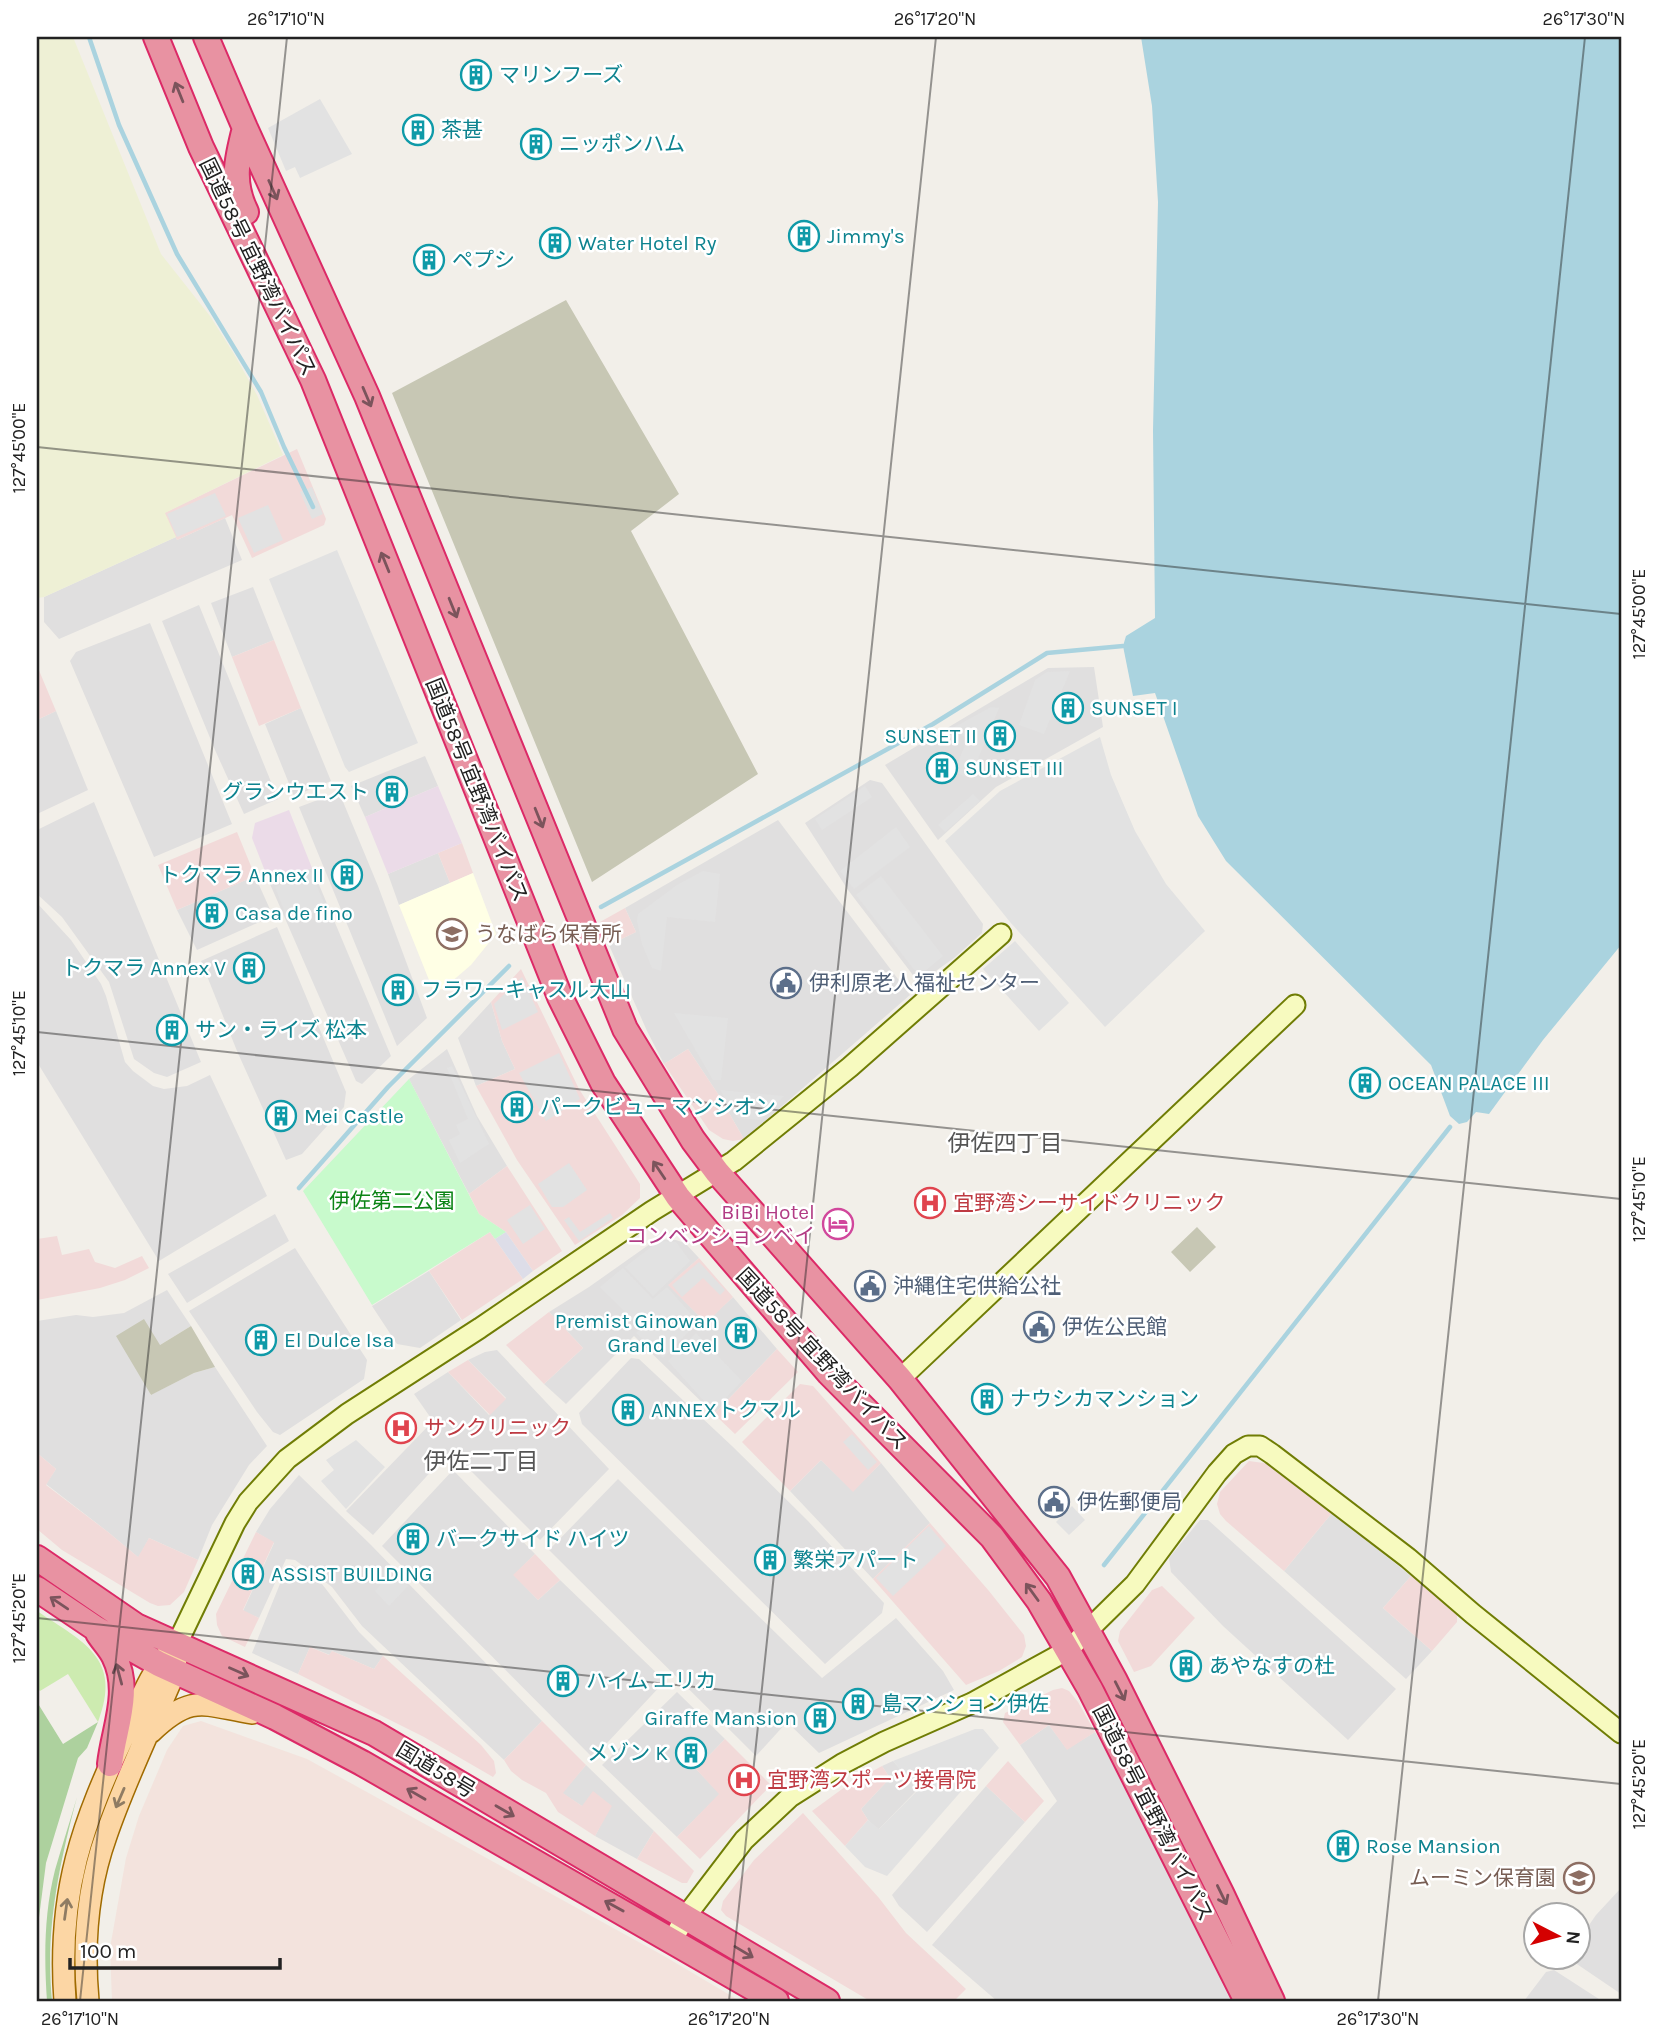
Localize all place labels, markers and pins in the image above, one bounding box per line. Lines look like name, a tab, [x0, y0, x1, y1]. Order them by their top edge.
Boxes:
building icon: マリンフーズ	[459, 58, 493, 92]
place label: マリンフーズ	[499, 63, 623, 87]
building icon: 茶甚	[401, 113, 435, 147]
place label: 茶甚	[441, 118, 483, 142]
building icon: ニッポンハム	[519, 127, 553, 161]
place label: ニッポンハム	[559, 132, 685, 156]
building icon: Jimmy's	[787, 219, 821, 253]
place label: Jimmy's	[827, 224, 905, 248]
building icon: Water Hotel Ry	[538, 226, 572, 260]
place label: Water Hotel Ry	[578, 231, 717, 255]
building icon: ペプシ	[412, 243, 446, 277]
place label: ペプシ	[452, 248, 515, 272]
building icon: SUNSET I	[1051, 691, 1085, 725]
place label: SUNSET I	[1091, 696, 1178, 720]
building icon: SUNSET II	[983, 719, 1017, 753]
place label: SUNSET II	[884, 724, 977, 748]
building icon: SUNSET III	[925, 751, 959, 785]
place label: SUNSET III	[965, 756, 1063, 780]
building icon: グランウエスト	[375, 775, 409, 809]
place label: グランウエスト	[222, 780, 369, 804]
building icon: トクマラ Annex II	[330, 858, 364, 892]
place label: トクマラ Annex II	[159, 863, 324, 887]
building icon: Casa de fino	[195, 896, 229, 930]
place label: Casa de fino	[235, 901, 353, 925]
school or university icon: うなばら保育所	[435, 917, 469, 951]
place label: うなばら保育所	[475, 922, 622, 946]
building icon: トクマラ Annex V	[232, 951, 266, 985]
place label: トクマラ Annex V	[61, 956, 226, 980]
public building icon: 伊利原老人福祉センター	[769, 966, 803, 1000]
place label: 伊利原老人福祉センター	[809, 971, 1040, 995]
building icon: フラワーキャスル大山	[381, 973, 415, 1007]
place label: フラワーキャスル大山	[421, 978, 631, 1002]
building icon: サン・ライズ 松本	[155, 1013, 189, 1047]
place label: サン・ライズ 松本	[195, 1018, 367, 1042]
building icon: OCEAN PALACE III	[1348, 1066, 1382, 1100]
place label: OCEAN PALACE III	[1388, 1071, 1550, 1095]
building icon: パークビュー マンシオン	[500, 1090, 534, 1124]
place label: パークビュー マンシオン	[540, 1095, 776, 1119]
building icon: Mei Castle	[264, 1099, 298, 1133]
place label: Mei Castle	[304, 1104, 404, 1128]
hospital icon: 宜野湾シーサイドクリニック	[913, 1186, 947, 1220]
place label: 宜野湾シーサイドクリニック	[953, 1191, 1226, 1215]
place label: BiBi Hotel コンベンションベイ	[626, 1200, 815, 1248]
hotel icon: BiBi Hotel コンベンションベイ	[821, 1207, 855, 1241]
public building icon: 沖縄住宅供給公社	[853, 1269, 887, 1303]
place label: 沖縄住宅供給公社	[893, 1274, 1061, 1298]
place label: Premist Ginowan Grand Level	[555, 1309, 718, 1357]
public building icon: 伊佐公民館	[1022, 1310, 1056, 1344]
place label: 伊佐公民館	[1062, 1315, 1167, 1339]
building icon: Premist Ginowan Grand Level	[724, 1316, 758, 1350]
building icon: El Dulce Isa	[244, 1323, 278, 1357]
place label: El Dulce Isa	[284, 1328, 394, 1352]
building icon: ナウシカマンション	[970, 1382, 1004, 1416]
place label: ナウシカマンション	[1010, 1387, 1199, 1411]
building icon: ANNEXトクマル	[611, 1393, 645, 1427]
place label: ANNEXトクマル	[651, 1398, 801, 1422]
hospital icon: サンクリニック	[384, 1411, 418, 1445]
place label: サンクリニック	[424, 1416, 571, 1440]
public building icon: 伊佐郵便局	[1037, 1485, 1071, 1519]
place label: 伊佐郵便局	[1077, 1490, 1182, 1514]
building icon: バークサイド ハイツ	[396, 1522, 430, 1556]
place label: バークサイド ハイツ	[436, 1527, 630, 1551]
building icon: 繁栄アパート	[753, 1543, 787, 1577]
place label: 繁栄アパート	[793, 1548, 919, 1572]
building icon: ASSIST BUILDING	[231, 1557, 265, 1591]
place label: ASSIST BUILDING	[271, 1562, 433, 1586]
building icon: あやなすの杜	[1169, 1649, 1203, 1683]
place label: あやなすの杜	[1209, 1654, 1335, 1678]
building icon: ハイム エリカ	[546, 1664, 580, 1698]
place label: ハイム エリカ	[586, 1669, 716, 1693]
building icon: 島マンション伊佐	[841, 1687, 875, 1721]
place label: 島マンション伊佐	[881, 1692, 1049, 1716]
building icon: Giraffe Mansion	[803, 1701, 837, 1735]
place label: Giraffe Mansion	[644, 1706, 797, 1730]
building icon: メゾン K	[674, 1736, 708, 1770]
place label: メゾン K	[587, 1741, 668, 1765]
hospital icon: 宜野湾スポーツ接骨院	[727, 1763, 761, 1797]
place label: 宜野湾スポーツ接骨院	[767, 1768, 977, 1792]
building icon: Rose Mansion	[1326, 1829, 1360, 1863]
place label: Rose Mansion	[1366, 1834, 1501, 1858]
school or university icon: ムーミン保育園	[1562, 1861, 1596, 1895]
place label: ムーミン保育園	[1409, 1866, 1556, 1890]

